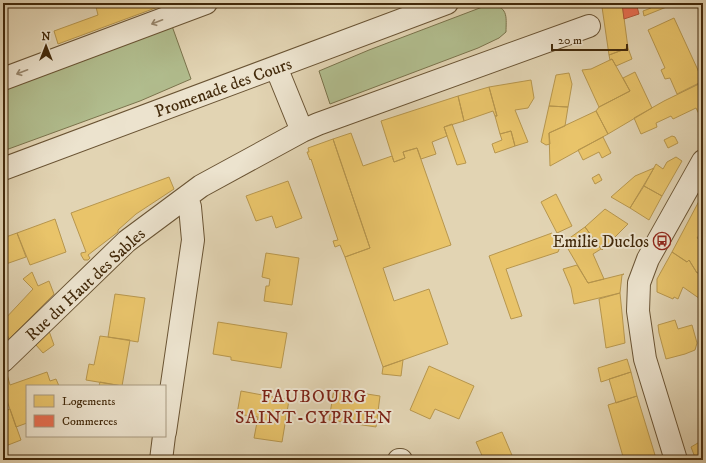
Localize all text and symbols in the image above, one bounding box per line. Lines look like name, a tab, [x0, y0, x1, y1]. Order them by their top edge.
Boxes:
one-way arrow	[151, 18, 163, 26]
north arrow	[26, 26, 66, 66]
scale bar	[552, 26, 627, 52]
text: N	[41, 30, 51, 44]
text: 20 m	[558, 33, 582, 48]
street label: Promenade des Cours	[152, 53, 295, 123]
one-way arrow	[16, 69, 28, 77]
street label: Rue du Haut des Sables	[21, 223, 150, 346]
place label: Emilie Duclos	[552, 231, 649, 253]
bus stop icon: Emilie Duclos	[652, 231, 672, 251]
legend	[26, 385, 166, 437]
district label: FAUBOURG SAINT-CYPRIEN	[235, 386, 393, 429]
text: Logements	[62, 394, 115, 409]
text: Commerces	[62, 414, 117, 429]

